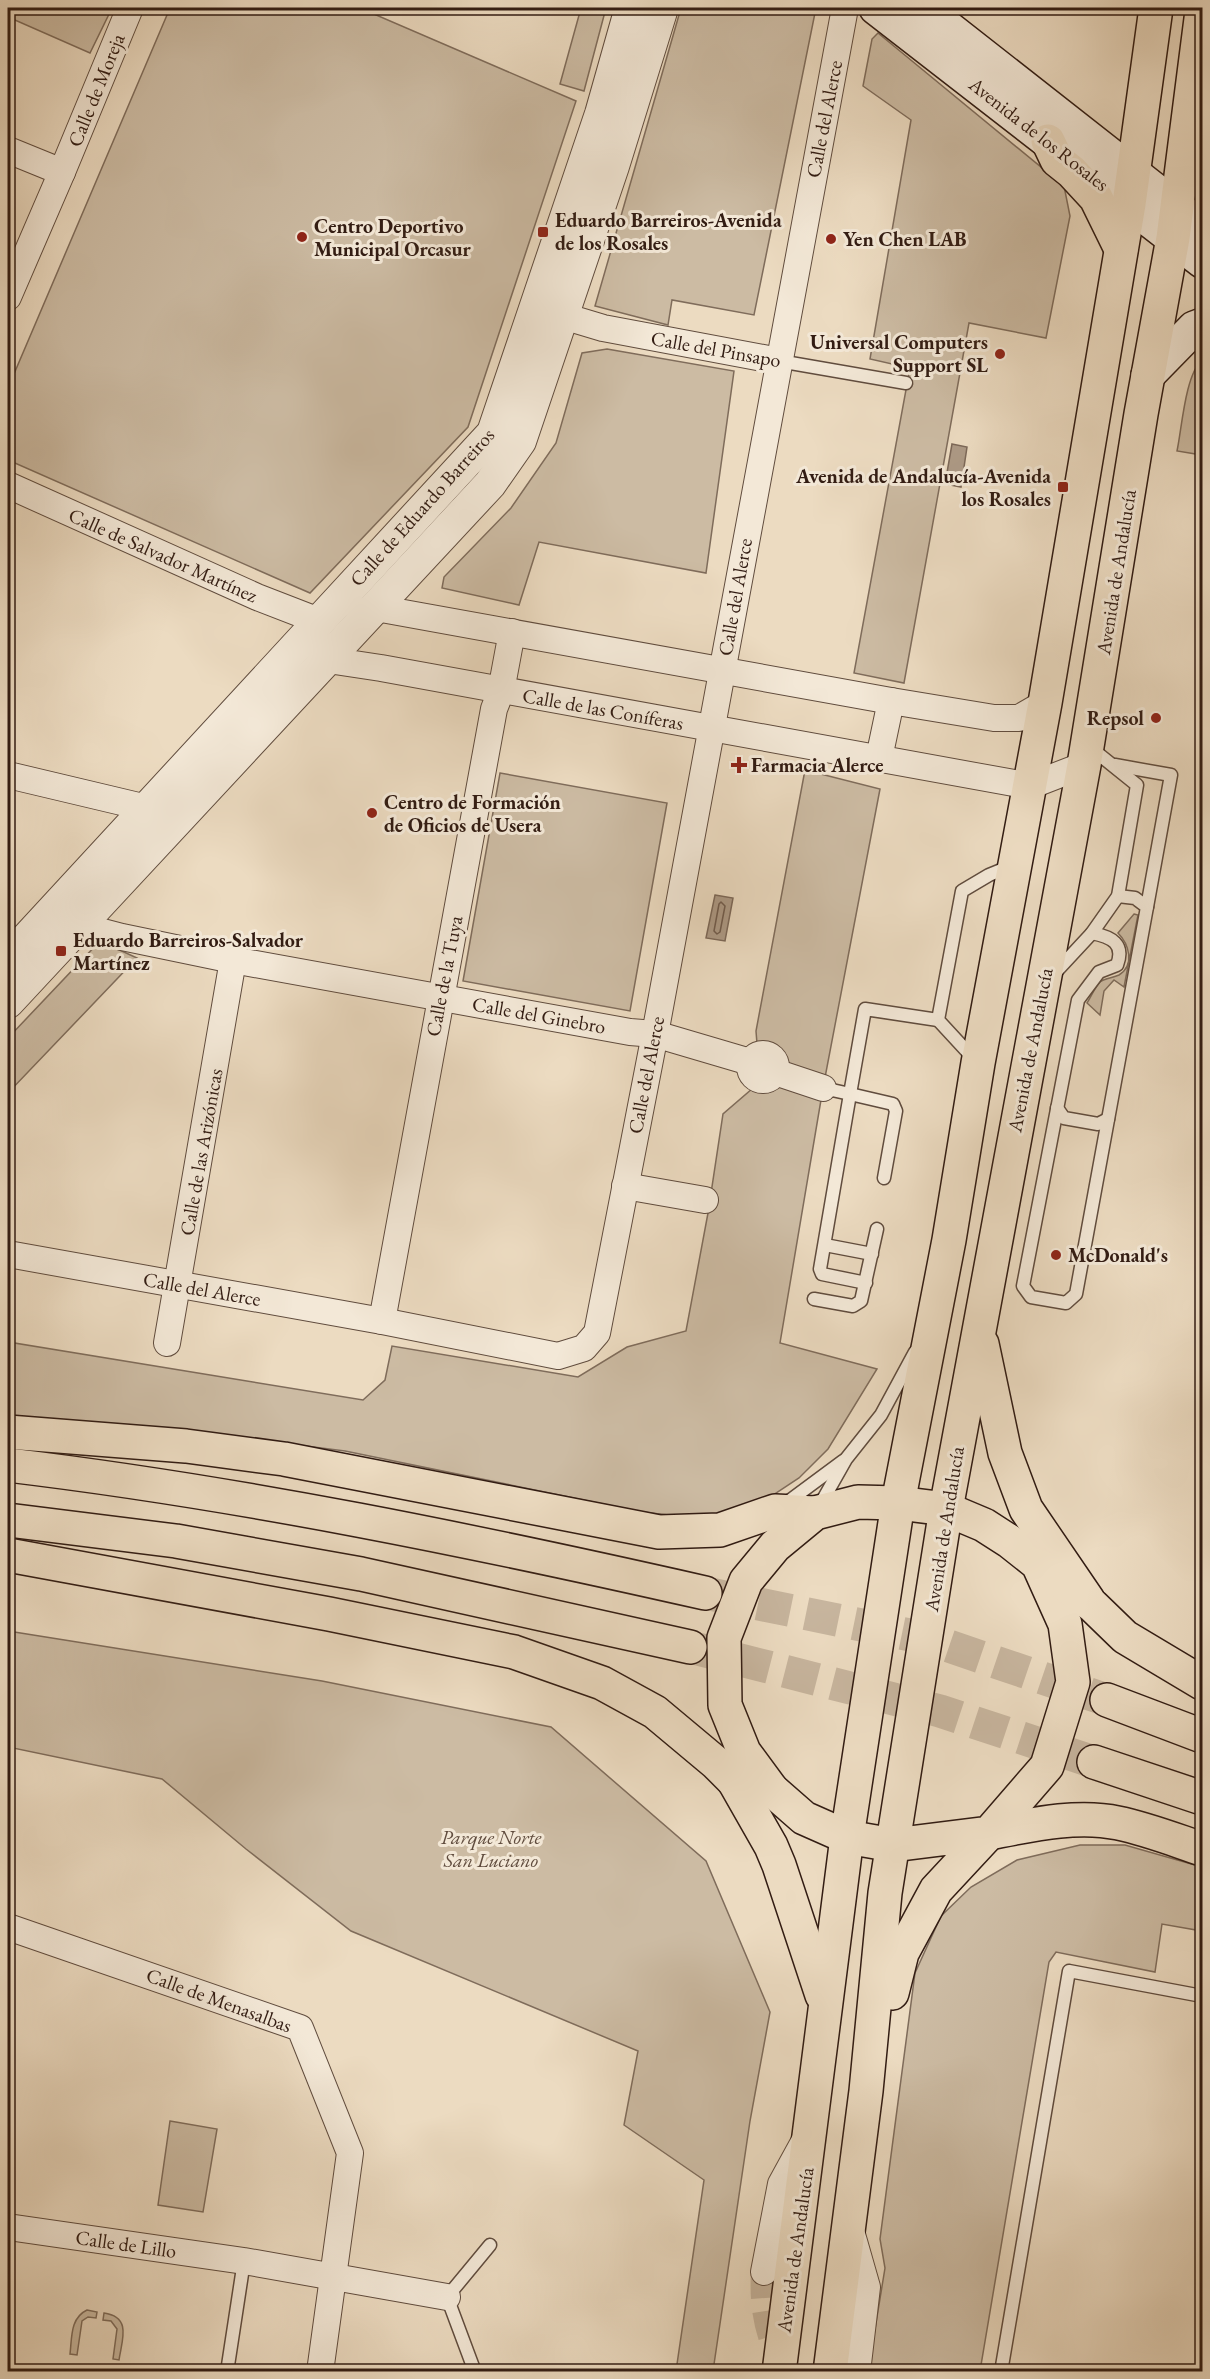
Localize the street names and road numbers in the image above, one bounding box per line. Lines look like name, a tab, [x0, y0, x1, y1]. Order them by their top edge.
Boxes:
street label: Calle de Moreja	[61, 29, 131, 151]
street label: Calle del Alerce	[800, 58, 848, 180]
street label: Avenida de los Rosales	[963, 71, 1114, 197]
street label: Calle del Pinsapo	[649, 325, 783, 373]
street label: Calle de Eduardo Barreiros	[344, 422, 500, 592]
street label: Avenida de Andalucía	[1090, 488, 1142, 657]
street label: Calle de Salvador Martínez	[64, 502, 262, 609]
street label: Calle del Alerce	[712, 536, 758, 658]
street label: Calle de las Coníferas	[520, 682, 686, 736]
street label: Calle de la Tuya	[420, 913, 468, 1039]
street label: Avenida de Andalucía	[1001, 966, 1059, 1135]
street label: Calle del Ginebro	[470, 990, 608, 1040]
street label: Calle del Alerce	[622, 1014, 670, 1136]
street label: Calle de las Arizónicas	[173, 1066, 229, 1238]
street label: Calle del Alerce	[141, 1266, 263, 1312]
street label: Avenida de Andalucía	[918, 1445, 970, 1614]
street label: Calle de Menasalbas	[143, 1962, 295, 2038]
street label: Avenida de Andalucía	[770, 2166, 819, 2335]
street label: Calle de Lillo	[74, 2224, 178, 2264]

